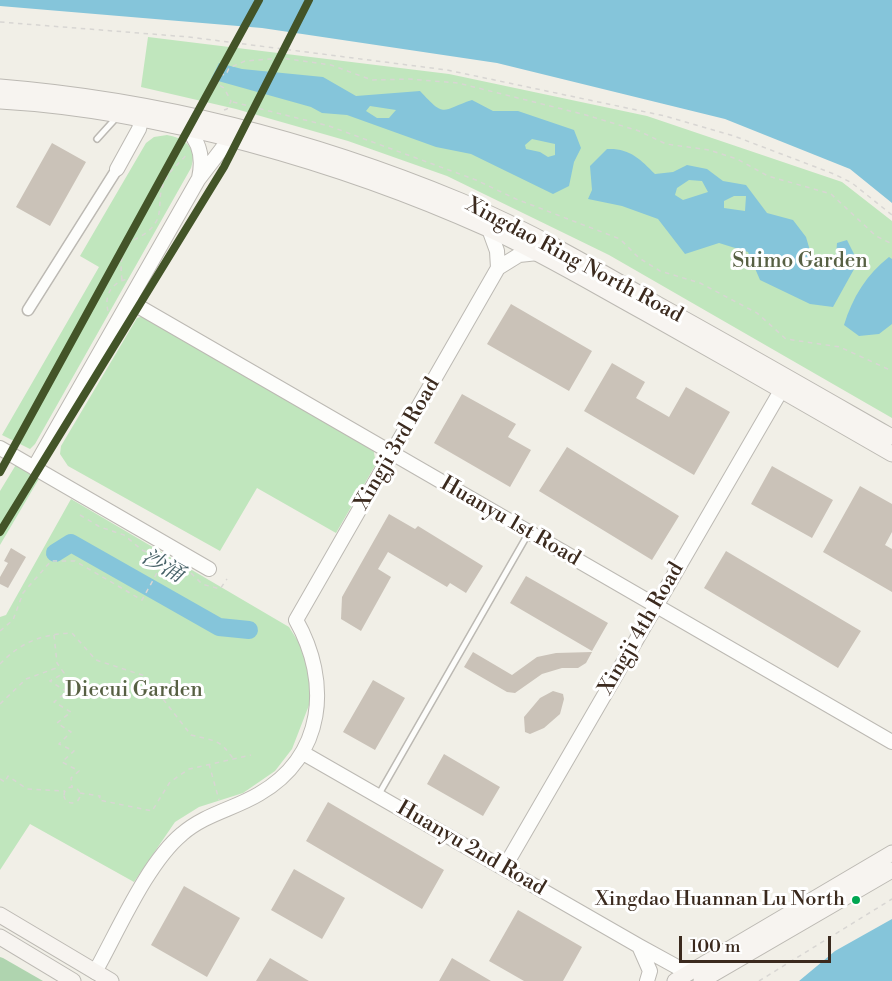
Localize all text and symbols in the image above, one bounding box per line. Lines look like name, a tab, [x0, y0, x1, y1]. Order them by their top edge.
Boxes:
street label: Xingdao Ring North Road	[461, 193, 687, 329]
park label: Suimo Garden	[732, 249, 868, 275]
street label: Xingji 3rd Road	[350, 374, 446, 514]
street label: Huanyu 1st Road	[436, 472, 584, 572]
water label: 沙涌	[136, 545, 188, 589]
street label: Xingji 4th Road	[594, 558, 690, 700]
park label: Diecui Garden	[65, 678, 203, 704]
street label: Huanyu 2nd Road	[392, 796, 550, 902]
place label: Xingdao Huannan Lu North	[595, 888, 845, 912]
marker: Xingdao Huannan Lu North	[850, 894, 862, 906]
scale bar	[682, 924, 834, 962]
text: 100 m	[690, 935, 741, 958]

